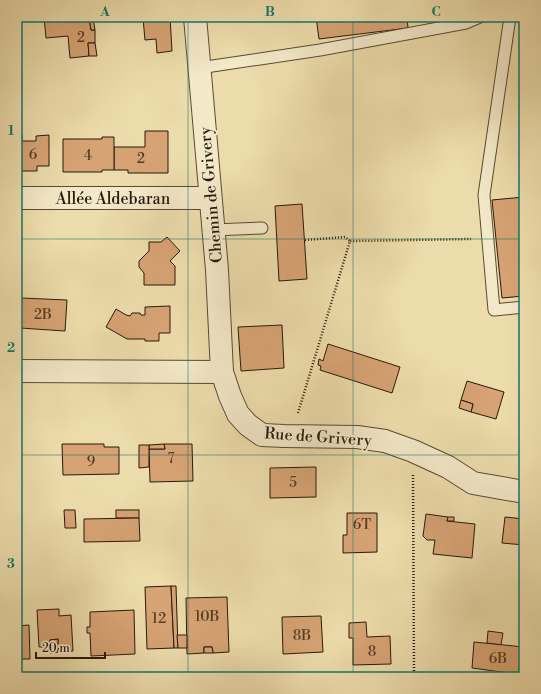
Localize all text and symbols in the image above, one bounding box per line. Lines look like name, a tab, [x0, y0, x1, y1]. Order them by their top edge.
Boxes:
text: A	[99, 4, 110, 20]
text: B	[265, 4, 275, 20]
text: C	[431, 4, 441, 20]
house number: 2	[77, 29, 85, 47]
text: 1	[8, 123, 15, 139]
street label: Chemin de Grivery	[195, 126, 227, 264]
house number: 6	[29, 146, 38, 164]
house number: 4	[84, 147, 92, 165]
house number: 2	[137, 150, 145, 168]
street label: Allée Aldebaran	[55, 189, 171, 209]
house number: 2B	[34, 306, 52, 324]
text: 2	[7, 340, 15, 356]
street label: Rue de Grivery	[264, 423, 372, 451]
house number: 7	[167, 450, 175, 468]
house number: 9	[87, 453, 95, 471]
house number: 5	[289, 474, 297, 492]
house number: 6T	[353, 516, 371, 534]
text: 3	[7, 556, 15, 572]
house number: 10B	[195, 608, 219, 626]
house number: 12	[152, 610, 166, 628]
house number: 8B	[293, 627, 311, 645]
scale bar	[36, 634, 105, 660]
text: 20 m	[42, 641, 70, 656]
house number: 8	[368, 643, 376, 661]
house number: 6B	[489, 650, 507, 668]

